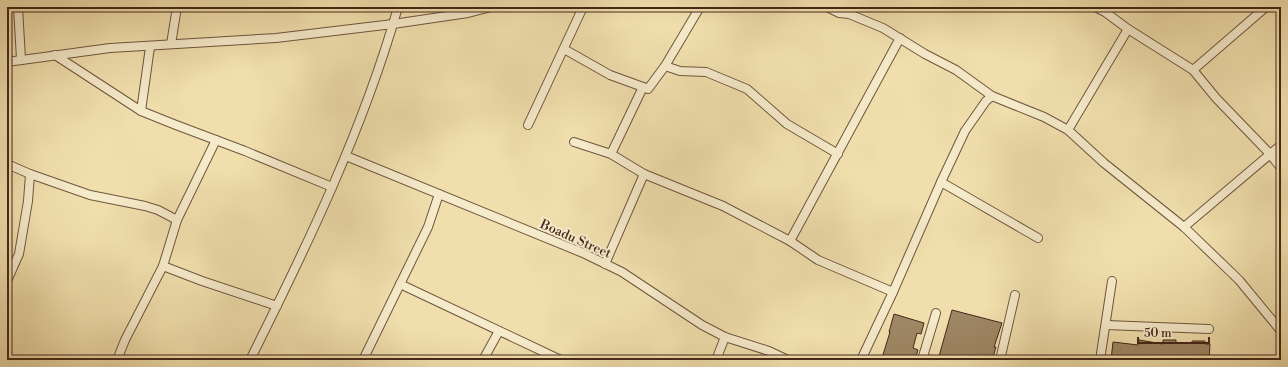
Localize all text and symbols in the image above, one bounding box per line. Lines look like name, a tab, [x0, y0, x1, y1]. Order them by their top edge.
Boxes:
street label: Boadu Street	[537, 216, 614, 262]
scale bar	[1138, 319, 1209, 345]
text: 50 m	[1144, 326, 1172, 341]

